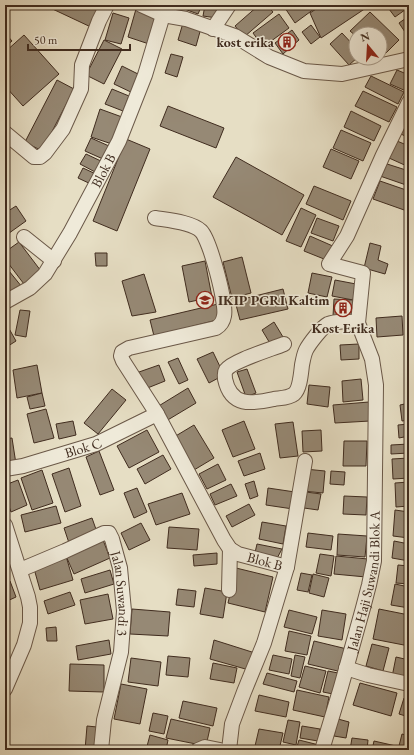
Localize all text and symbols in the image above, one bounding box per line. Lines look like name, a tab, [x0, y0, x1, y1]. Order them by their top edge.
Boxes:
scale bar	[28, 26, 130, 52]
north arrow	[348, 26, 388, 66]
text: N	[359, 28, 371, 45]
text: 50 m	[34, 32, 58, 48]
building icon: kost erika	[277, 32, 297, 52]
place label: kost erika	[216, 33, 275, 51]
street label: Blok B	[87, 150, 120, 191]
school or university icon: IKIP PGRI Kaltim	[195, 290, 215, 310]
place label: IKIP PGRI Kaltim	[218, 291, 330, 309]
building icon: Kost Erika	[333, 298, 353, 318]
place label: Kost Erika	[312, 319, 375, 337]
street label: Blok C	[62, 434, 105, 462]
street label: Jalan Haji Suwandi Blok A	[342, 510, 384, 654]
street label: Jalan Suwandi 3	[106, 548, 133, 637]
street label: Blok B	[245, 548, 285, 574]

